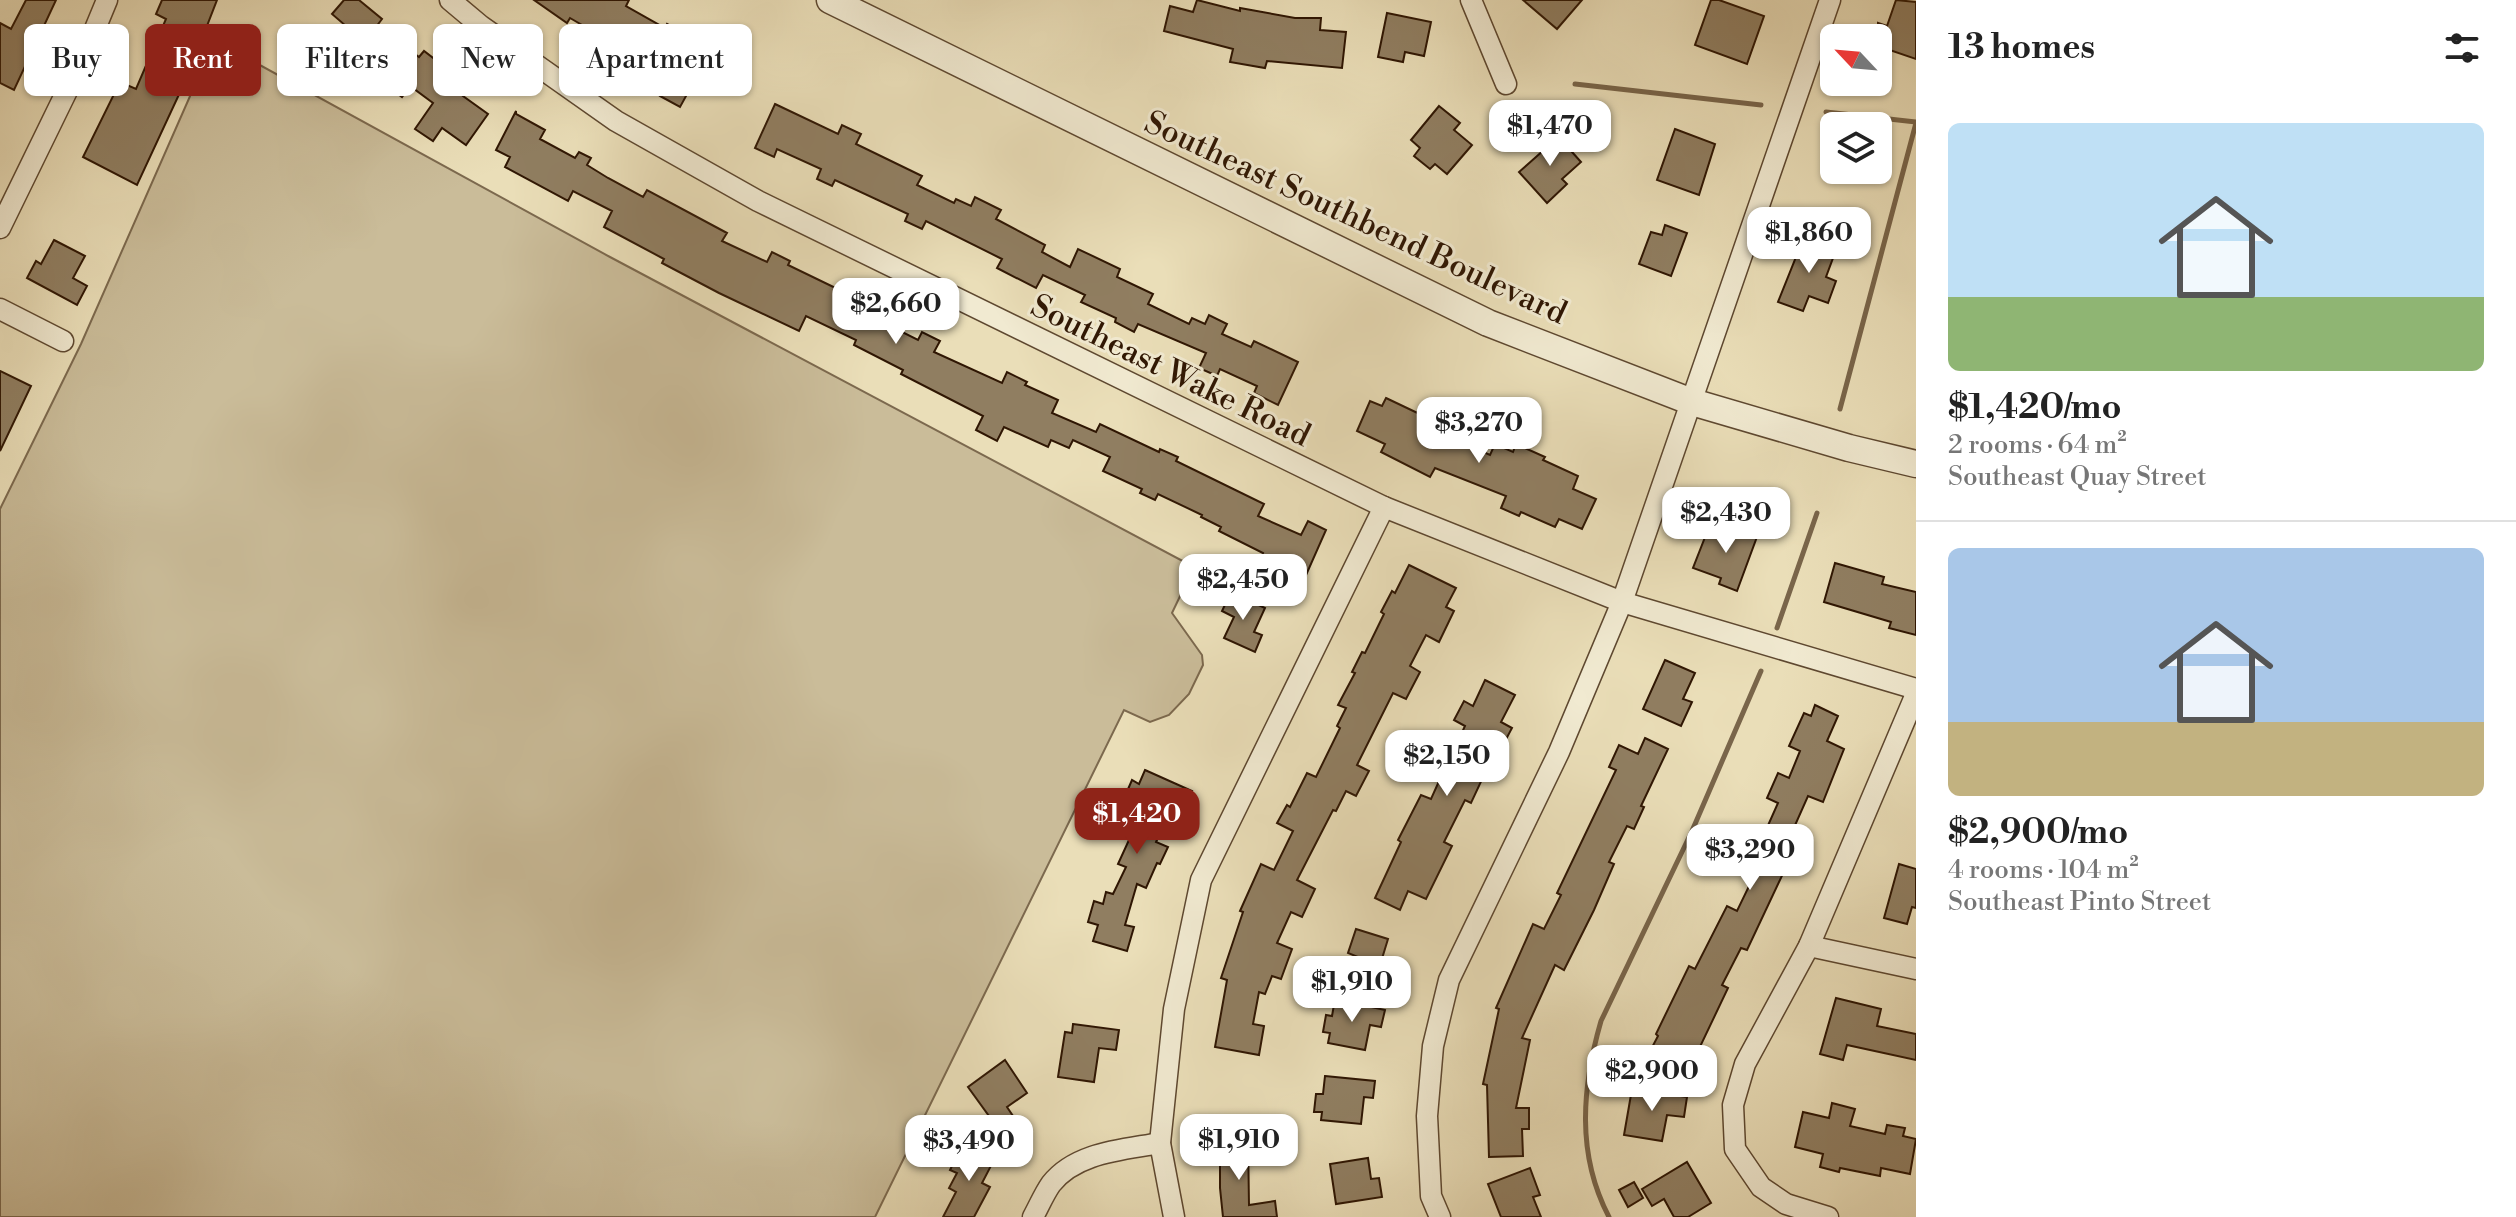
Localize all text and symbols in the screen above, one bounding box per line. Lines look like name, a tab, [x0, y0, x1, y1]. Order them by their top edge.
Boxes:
chip: Buy	[24, 24, 129, 96]
chip: Rent	[145, 24, 261, 96]
chip: Filters	[277, 24, 417, 96]
chip: New	[433, 24, 543, 96]
chip: Apartment	[559, 24, 752, 96]
north arrow	[1820, 24, 1892, 96]
map controls	[1820, 24, 1892, 184]
icon: filters	[2440, 26, 2484, 70]
text: 13 homes	[1948, 27, 2095, 69]
pin: $1,470	[1485, 100, 1615, 168]
street label: Southeast Southbend Boulevard	[1138, 102, 1573, 334]
text: $1,470	[1507, 110, 1593, 142]
button: layers	[1820, 112, 1892, 184]
icon: home	[2144, 175, 2288, 319]
pin: $1,860	[1744, 207, 1874, 275]
text: $1,860	[1765, 217, 1853, 249]
pin: $2,660	[831, 278, 961, 346]
street label: Southeast Wake Road	[1024, 286, 1317, 456]
text: $2,660	[850, 288, 942, 320]
text: $1,420/mo	[1948, 387, 2122, 429]
pin: $3,270	[1414, 397, 1544, 465]
text: $3,270	[1435, 407, 1523, 439]
text: 2 rooms · 64 m²	[1948, 429, 2127, 461]
text: Southeast Quay Street	[1948, 461, 2207, 493]
pin: $2,430	[1661, 487, 1791, 555]
text: $2,430	[1680, 497, 1772, 529]
pin: $2,450	[1178, 554, 1308, 622]
text: $2,450	[1197, 564, 1289, 596]
icon: home	[2144, 600, 2288, 744]
pin: $2,150	[1382, 730, 1512, 798]
text: $2,150	[1403, 740, 1491, 772]
pin: $1,420	[1072, 788, 1202, 856]
text: $1,420	[1093, 798, 1181, 830]
text: $2,900/mo	[1948, 812, 2128, 854]
pin: $3,290	[1685, 824, 1815, 892]
text: $3,290	[1705, 834, 1795, 866]
text: 4 rooms · 104 m²	[1948, 854, 2138, 886]
text: Southeast Pinto Street	[1948, 886, 2211, 918]
pin: $1,910	[1287, 956, 1417, 1024]
text: $1,910	[1311, 966, 1393, 998]
pin: $2,900	[1587, 1045, 1717, 1113]
text: $2,900	[1605, 1055, 1699, 1087]
pin: $1,910	[1174, 1114, 1304, 1182]
pin: $3,490	[904, 1115, 1034, 1183]
text: $1,910	[1198, 1124, 1280, 1156]
text: $3,490	[923, 1125, 1015, 1157]

